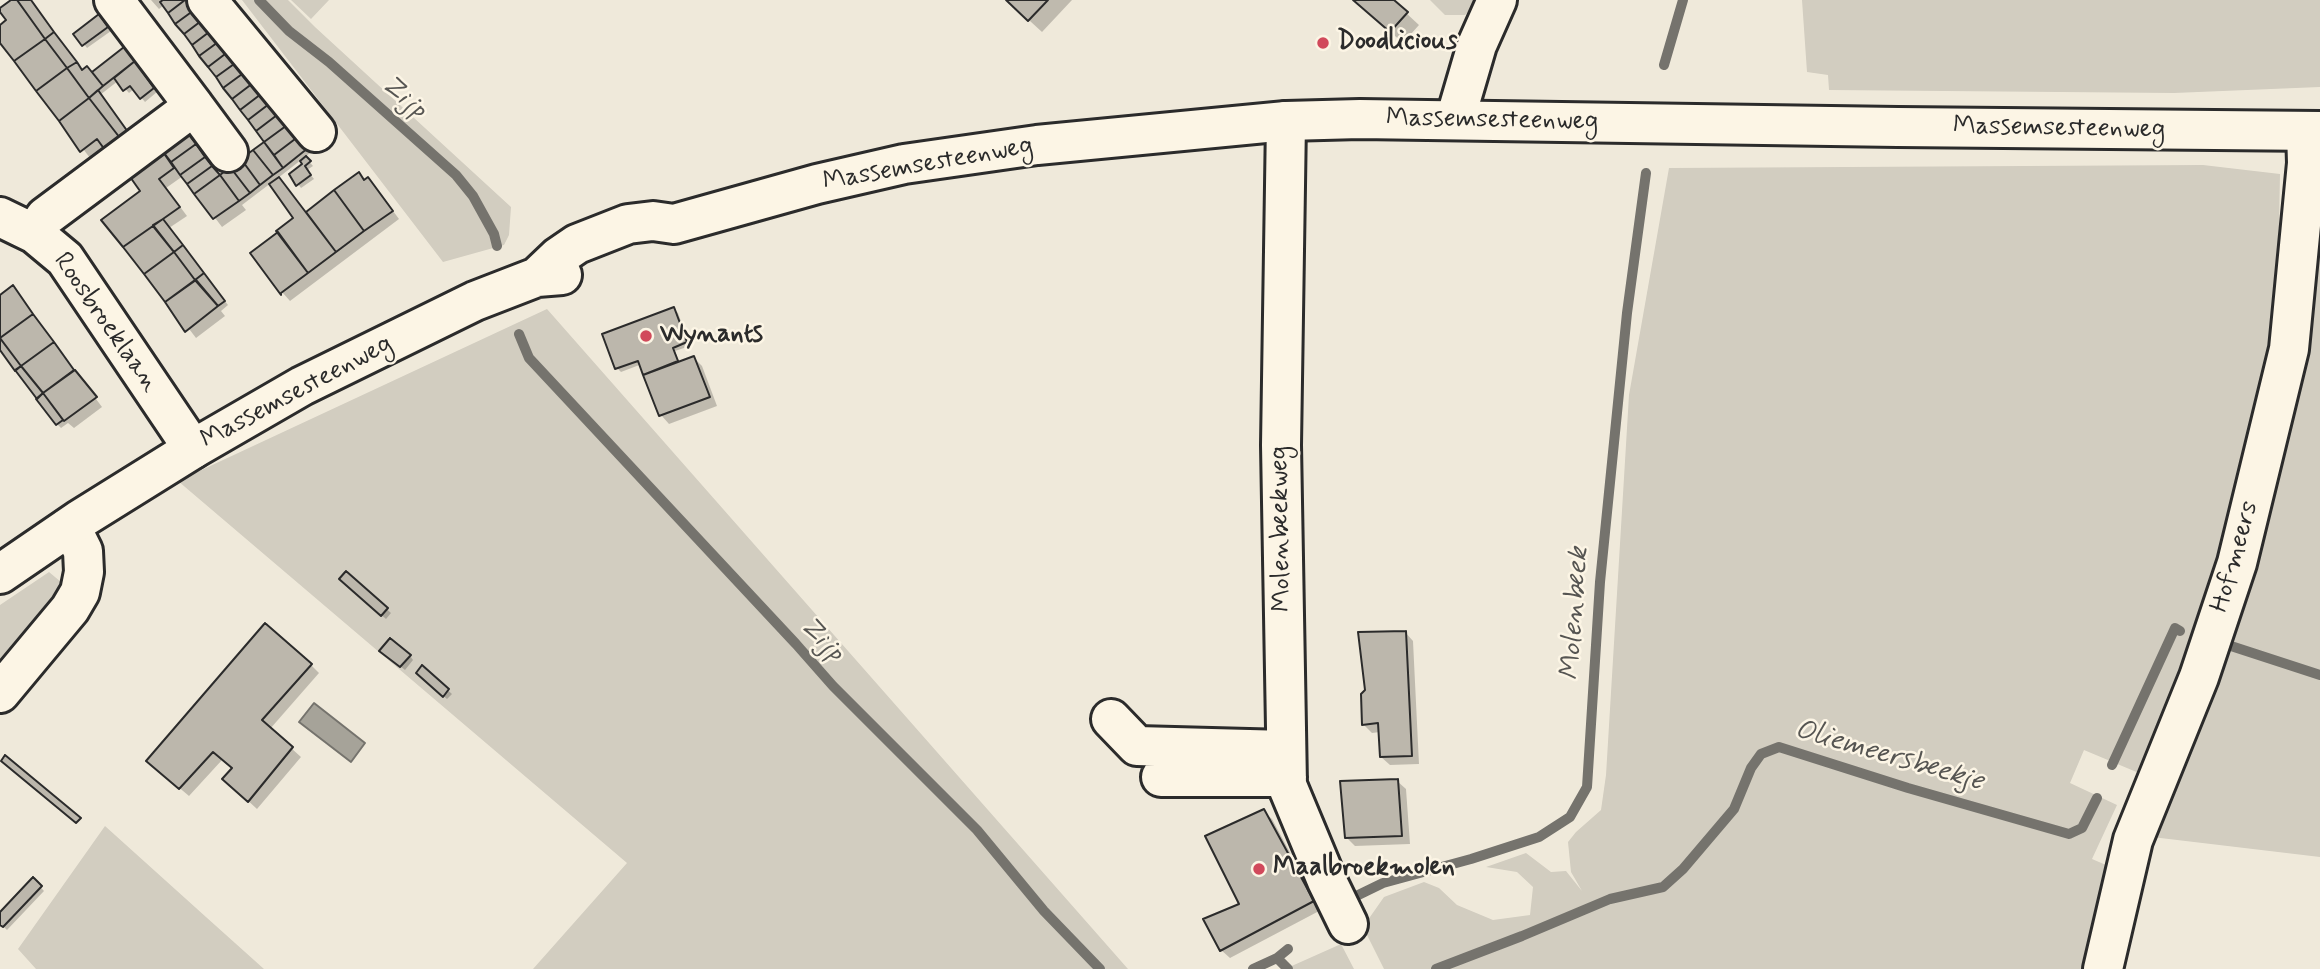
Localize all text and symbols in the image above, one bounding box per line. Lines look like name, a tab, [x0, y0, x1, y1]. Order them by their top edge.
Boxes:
place label: Doodlicious	[1337, 27, 1457, 59]
marker: Doodlicious	[1315, 35, 1331, 51]
water label: Zijp	[373, 69, 433, 127]
street label: Massemsesteenweg	[1385, 104, 1599, 138]
street label: Massemsesteenweg	[1952, 112, 2166, 146]
street label: Massemsesteenweg	[821, 131, 1035, 199]
street label: Roosbroeklaan	[45, 247, 165, 399]
place label: Wynants	[660, 320, 763, 352]
marker: Wynants	[638, 328, 654, 344]
street label: Massemsesteenweg	[196, 329, 398, 457]
street label: Molenbeekweg	[1265, 446, 1299, 612]
street label: Hofmeers	[2205, 498, 2267, 616]
water label: Molenbeek	[1555, 546, 1597, 682]
water label: Zijp	[792, 610, 850, 670]
water label: Oliemeersbeekje	[1791, 714, 1987, 800]
place label: Maalbroekmolen	[1273, 853, 1455, 885]
marker: Maalbroekmolen	[1251, 861, 1267, 877]

